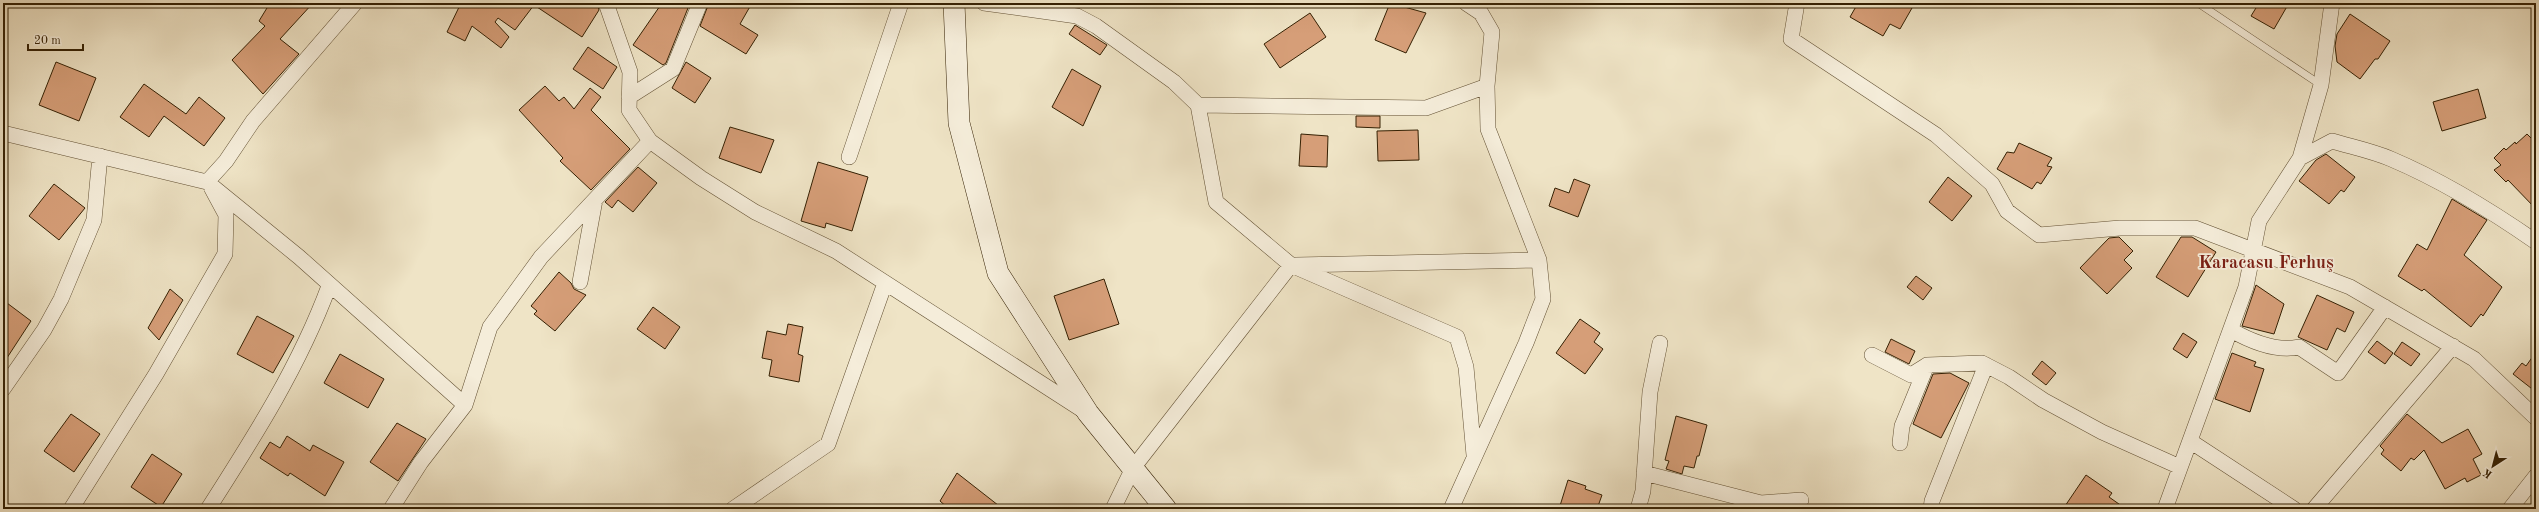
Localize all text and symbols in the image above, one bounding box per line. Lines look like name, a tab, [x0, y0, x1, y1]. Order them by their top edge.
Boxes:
scale bar	[28, 26, 83, 52]
text: 20 m	[34, 35, 61, 47]
district label: Karacasu Ferhuş	[2198, 254, 2334, 272]
north arrow	[2473, 446, 2513, 486]
text: K	[2481, 466, 2495, 480]

